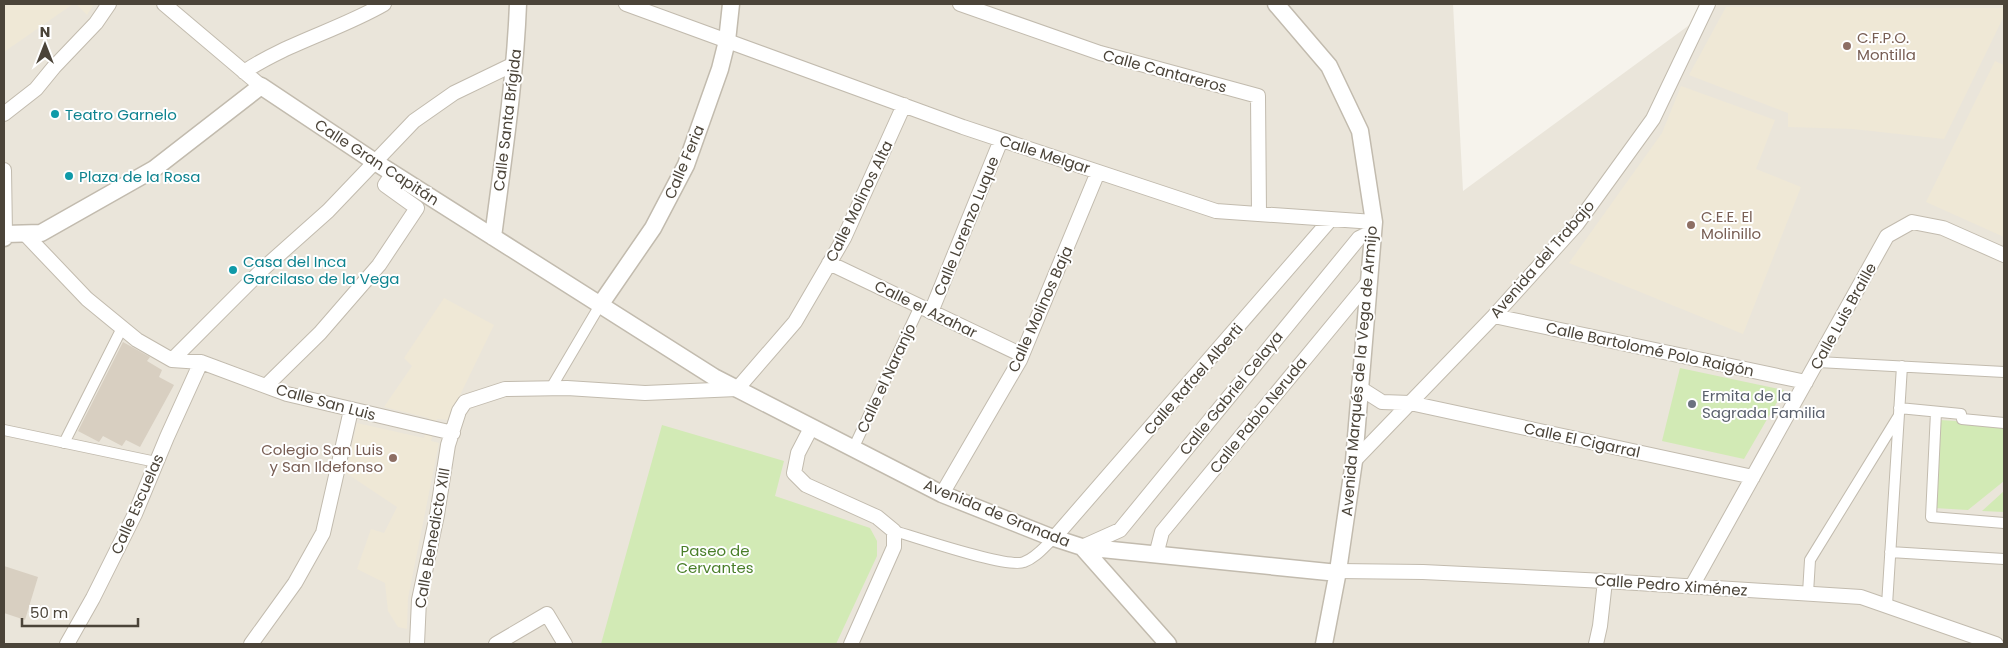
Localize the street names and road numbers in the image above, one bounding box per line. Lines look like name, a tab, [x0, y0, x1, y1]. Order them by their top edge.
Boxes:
street label: Calle Cantareros	[1101, 44, 1229, 98]
street label: Calle Santa Brígida	[488, 48, 526, 192]
street label: Calle Gran Capitán	[311, 114, 443, 210]
street label: Calle Feria	[659, 122, 709, 202]
street label: Calle Melgar	[997, 129, 1093, 179]
street label: Calle Molinos Alta	[820, 137, 898, 265]
street label: Calle Lorenzo Luque	[928, 153, 1004, 299]
street label: Avenida del Trabajo	[1485, 196, 1599, 322]
street label: Avenida Marqués de la Vega de Armijo	[1336, 225, 1382, 517]
street label: Calle Molinos Baja	[1003, 242, 1077, 376]
street label: Calle Luis Braille	[1805, 259, 1881, 373]
street label: Calle el Azahar	[871, 275, 981, 343]
street label: Calle Bartolomé Polo Raigón	[1544, 317, 1756, 381]
street label: Calle Rafael Alberti	[1139, 319, 1247, 439]
street label: Calle el Naranjo	[851, 320, 921, 436]
street label: Calle Gabriel Celaya	[1174, 327, 1288, 459]
street label: Calle Pablo Neruda	[1205, 352, 1311, 478]
street label: Calle San Luis	[274, 379, 378, 425]
street label: Calle El Cigarral	[1522, 417, 1642, 463]
street label: Calle Escuelas	[106, 450, 169, 557]
street label: Calle Benedicto XIII	[409, 466, 455, 610]
street label: Avenida de Granada	[921, 474, 1073, 552]
street label: Calle Pedro Ximénez	[1594, 569, 1748, 601]

